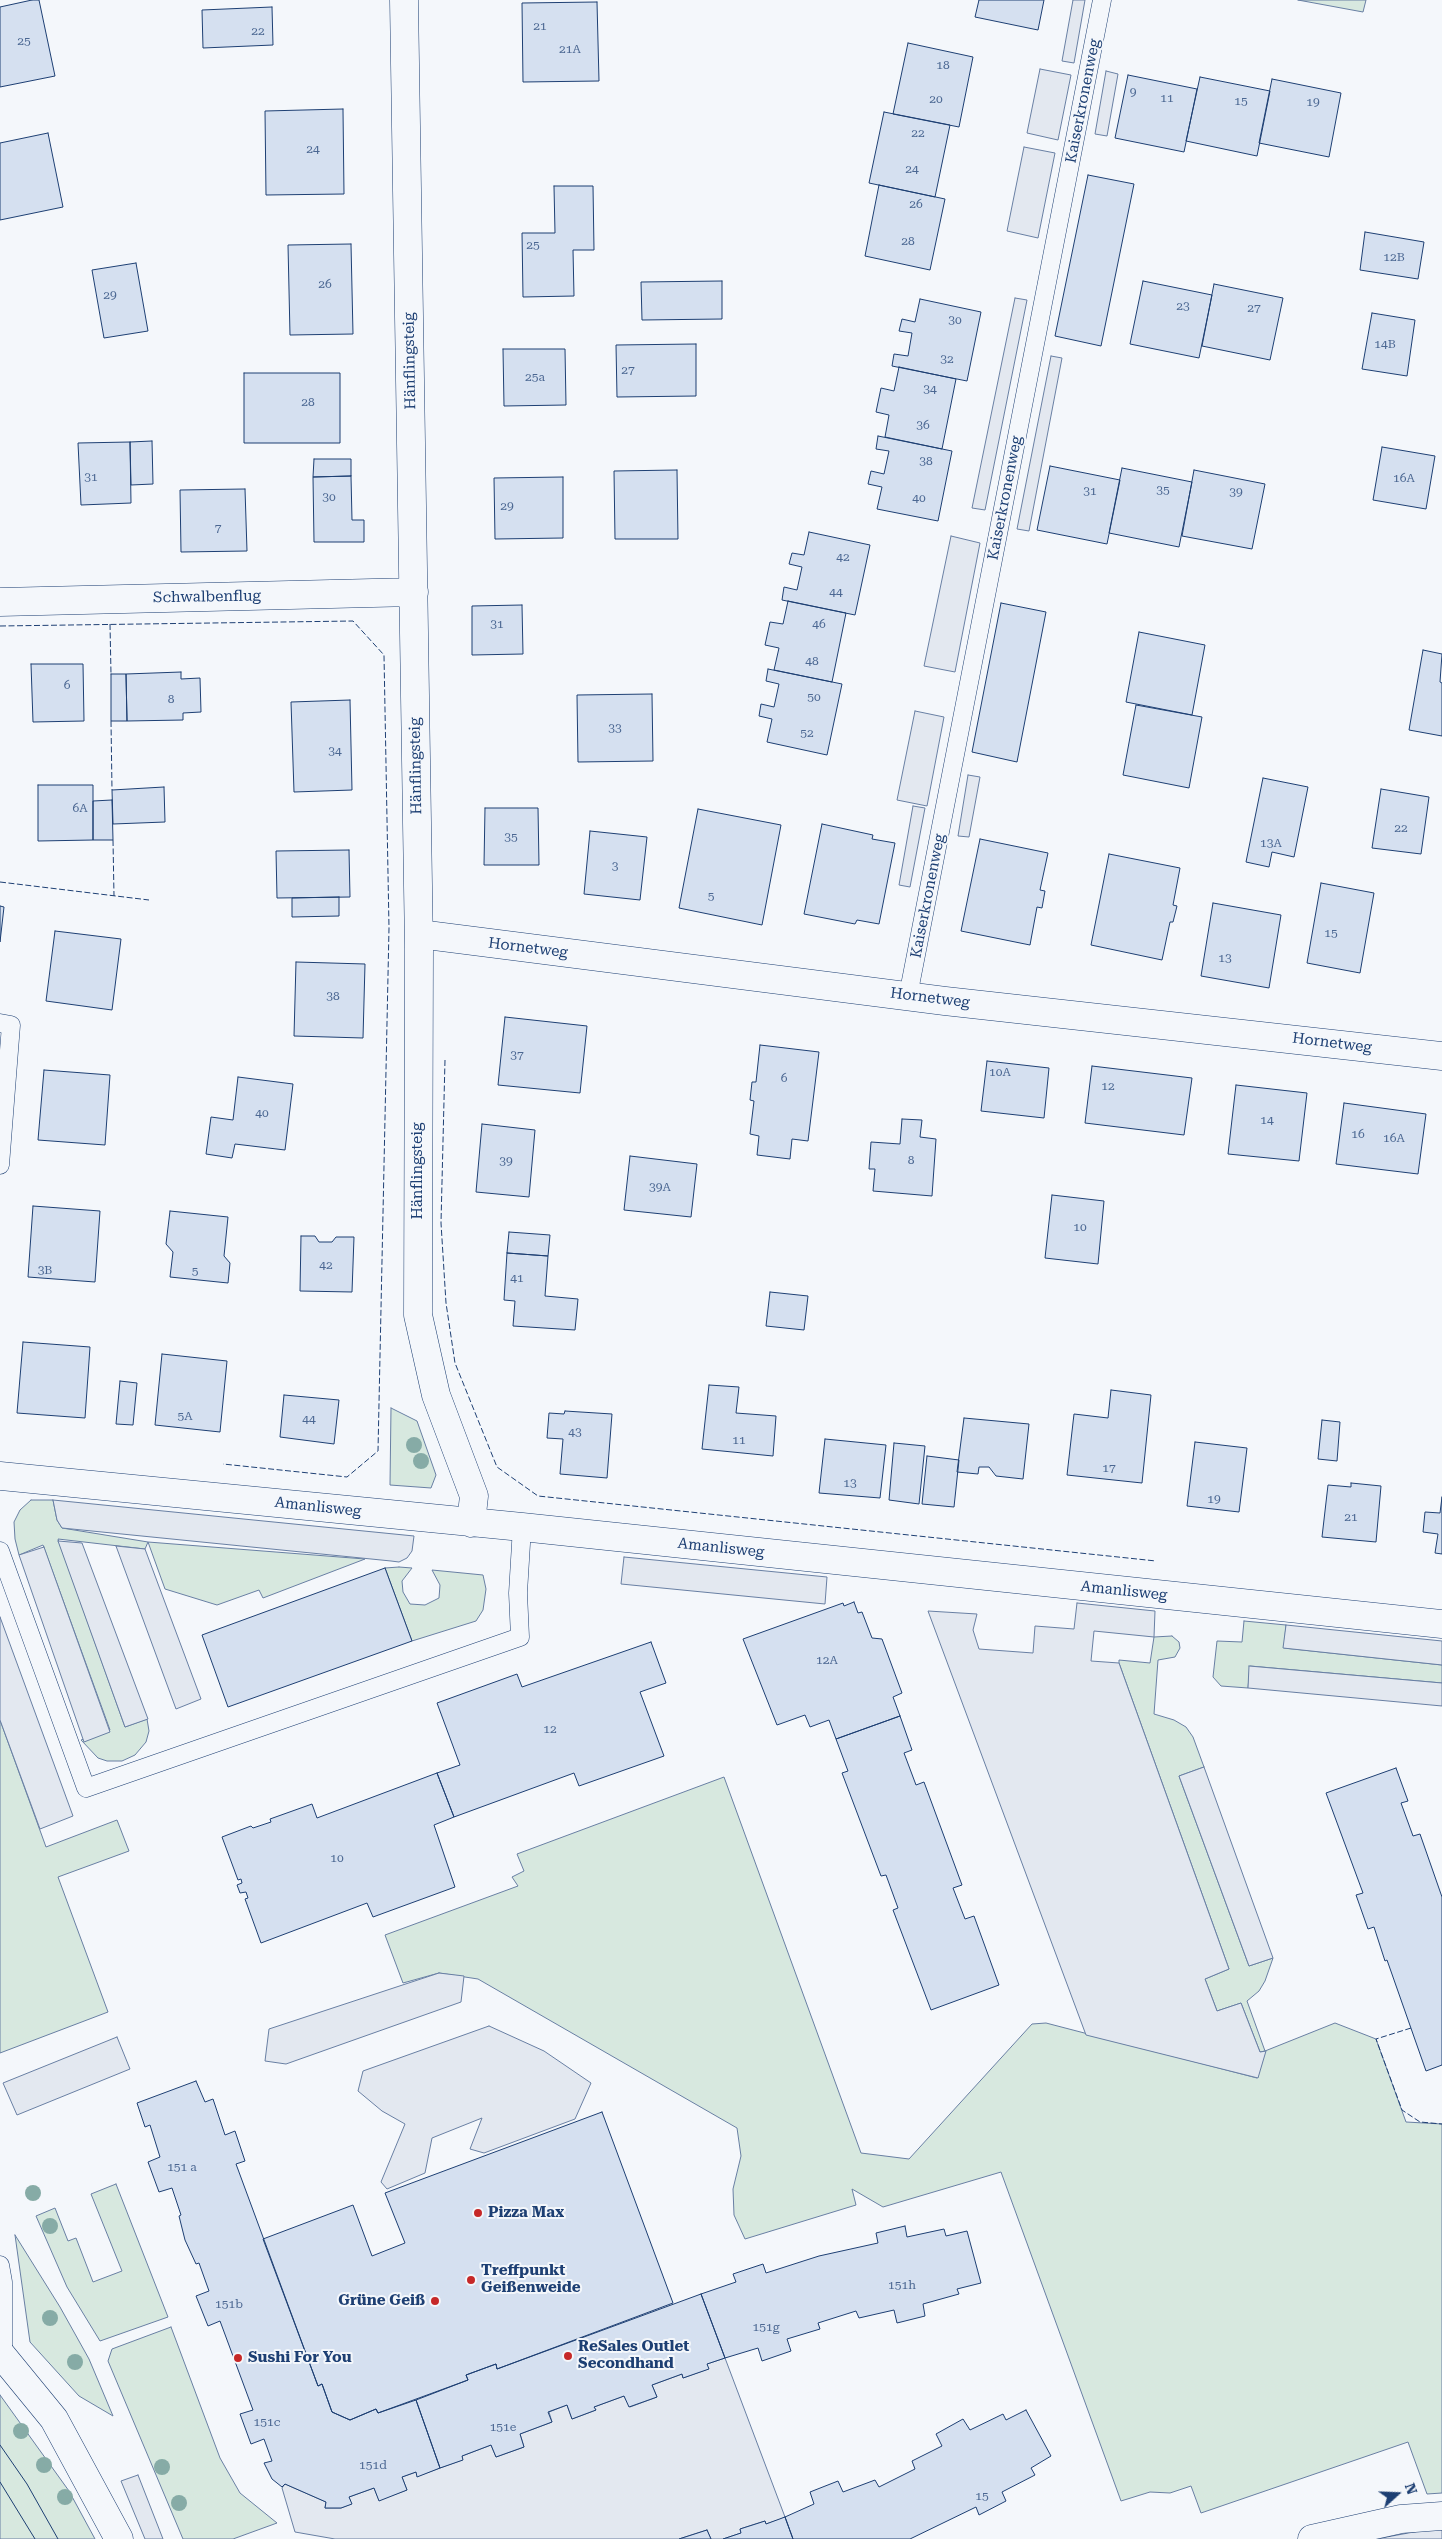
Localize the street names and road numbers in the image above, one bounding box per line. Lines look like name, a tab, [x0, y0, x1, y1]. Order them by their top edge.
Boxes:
street label: Kaiserkronenweg	[1062, 37, 1104, 165]
street label: Hänflingsteig	[400, 312, 420, 410]
street label: Kaiserkronenweg	[984, 434, 1026, 562]
street label: Schwalbenflug	[153, 587, 261, 607]
street label: Hänflingsteig	[406, 717, 426, 815]
street label: Kaiserkronenweg	[907, 832, 949, 960]
street label: Hornetweg	[487, 934, 569, 962]
street label: Hornetweg	[889, 984, 971, 1012]
street label: Hornetweg	[1291, 1029, 1373, 1057]
street label: Hänflingsteig	[409, 1122, 427, 1220]
street label: Amanlisweg	[274, 1493, 362, 1521]
street label: Amanlisweg	[677, 1534, 765, 1562]
street label: Amanlisweg	[1080, 1577, 1168, 1605]

